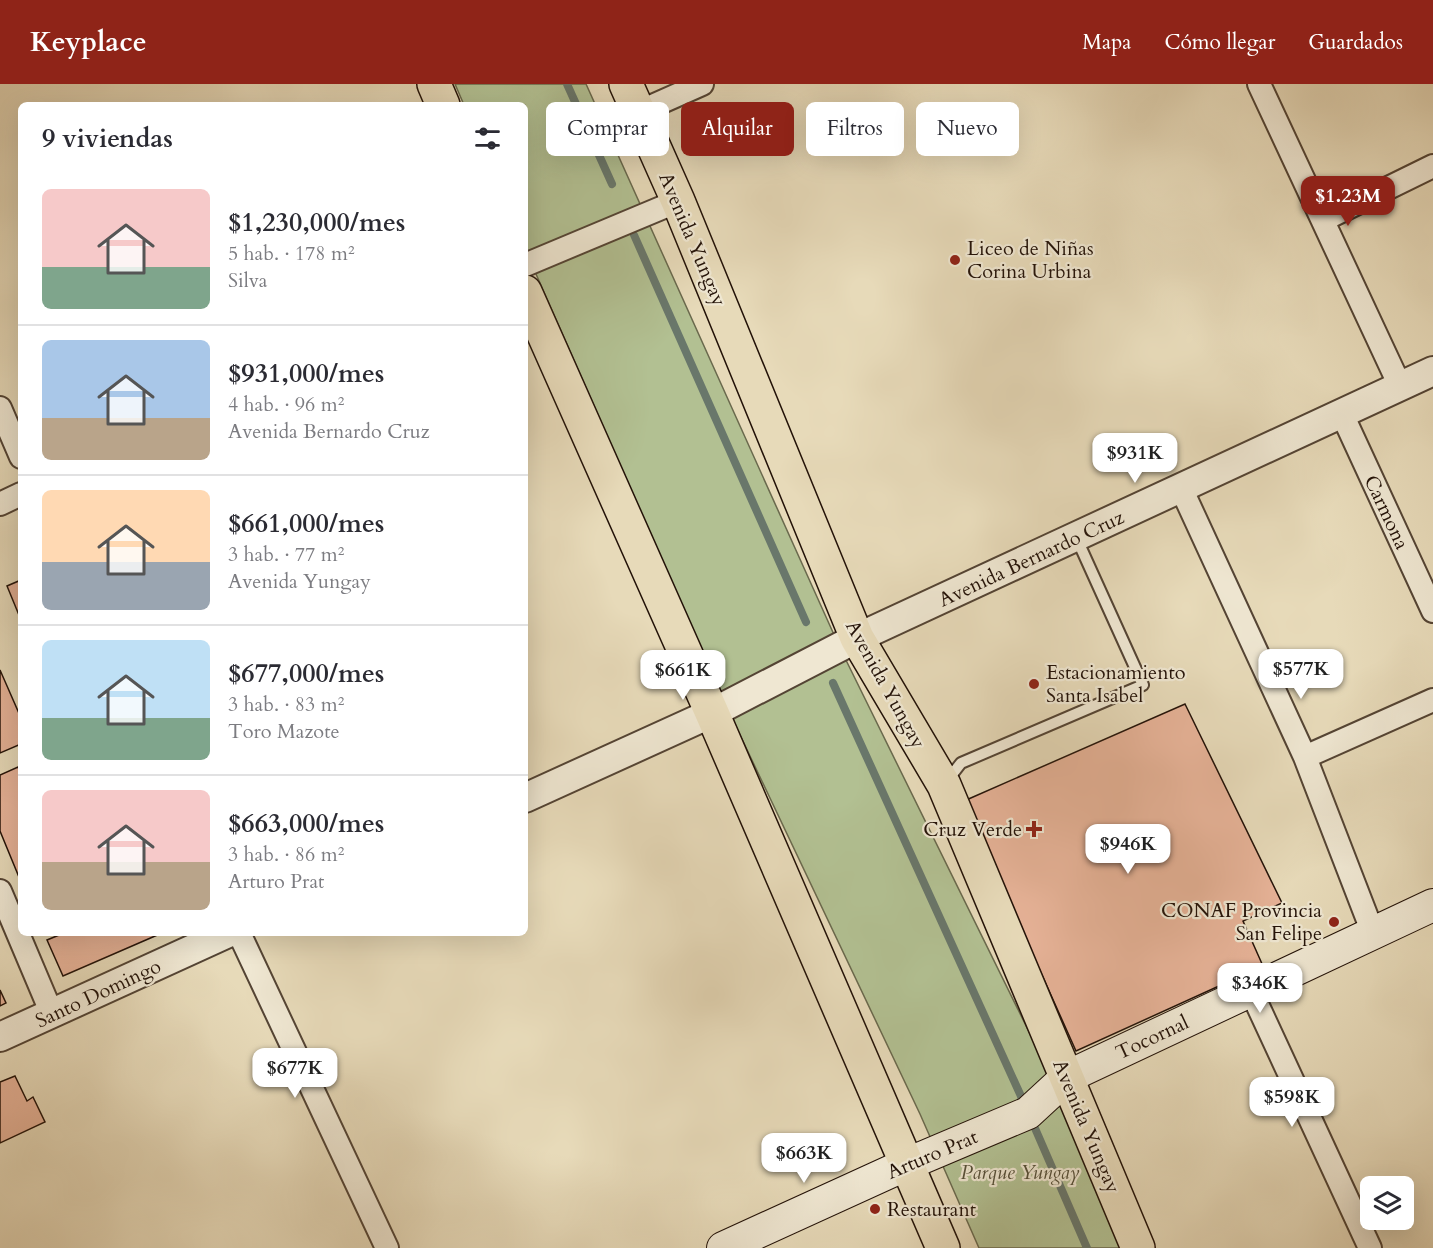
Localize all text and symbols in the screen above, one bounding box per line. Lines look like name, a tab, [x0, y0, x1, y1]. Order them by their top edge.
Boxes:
text: Keyplace	[30, 23, 147, 61]
text: Mapa	[1082, 28, 1131, 57]
text: Cómo llegar	[1164, 28, 1275, 57]
text: Guardados	[1308, 28, 1403, 57]
chip: Comprar	[546, 102, 669, 156]
chip: Alquilar	[681, 102, 794, 156]
chip: Filtros	[806, 102, 904, 156]
chip: Nuevo	[916, 102, 1019, 156]
text: 9 viviendas	[42, 121, 173, 156]
icon: filters	[471, 122, 504, 155]
street label: Avenida Yungay	[652, 168, 733, 311]
pin: $1.23M	[1299, 176, 1397, 227]
text: $1.23M	[1315, 182, 1381, 209]
text: $1,230,000/mes	[228, 205, 405, 240]
icon: home	[90, 213, 162, 285]
place label: Liceo de Niñas Corina Urbina	[967, 235, 1094, 285]
text: 5 hab. · 178 m²	[228, 240, 355, 267]
marker: Liceo de Niñas Corina Urbina	[948, 253, 962, 267]
text: Silva	[228, 267, 268, 294]
text: $931,000/mes	[228, 356, 384, 391]
icon: home	[90, 364, 162, 436]
text: 4 hab. · 96 m²	[228, 391, 344, 418]
text: Avenida Bernardo Cruz	[228, 418, 430, 445]
pin: $931K	[1093, 433, 1177, 484]
text: $931K	[1106, 439, 1164, 466]
street label: Carmona	[1358, 471, 1416, 554]
street label: Avenida Bernardo Cruz	[934, 504, 1128, 613]
text: $661,000/mes	[228, 506, 384, 541]
icon: home	[90, 514, 162, 586]
text: 3 hab. · 77 m²	[228, 541, 344, 568]
text: Avenida Yungay	[228, 568, 371, 595]
street label: Avenida Yungay	[839, 615, 932, 754]
pin: $577K	[1259, 649, 1343, 700]
pin: $661K	[641, 650, 725, 701]
text: $577K	[1272, 655, 1330, 682]
text: $677,000/mes	[228, 656, 384, 691]
text: $661K	[654, 656, 712, 683]
place label: Estacionamiento Santa Isabel	[1046, 659, 1186, 709]
icon: home	[90, 664, 162, 736]
marker: Estacionamiento Santa Isabel	[1027, 677, 1041, 691]
text: 3 hab. · 83 m²	[228, 691, 344, 718]
text: Toro Mazote	[228, 718, 340, 745]
text: $663,000/mes	[228, 806, 384, 841]
icon: home	[90, 814, 162, 886]
place label: Cruz Verde	[923, 816, 1022, 843]
marker: Cruz Verde	[1027, 822, 1041, 836]
pin: $946K	[1086, 824, 1170, 875]
text: $946K	[1099, 830, 1157, 857]
text: 3 hab. · 86 m²	[228, 841, 344, 868]
text: Arturo Prat	[228, 868, 324, 895]
place label: CONAF Provincia San Felipe	[1161, 897, 1322, 947]
marker: CONAF Provincia San Felipe	[1327, 915, 1341, 929]
street label: Santo Domingo	[31, 953, 165, 1034]
pin: $346K	[1218, 963, 1302, 1014]
text: $346K	[1231, 969, 1289, 996]
street label: Tocornal	[1111, 1009, 1193, 1066]
pin: $677K	[253, 1048, 337, 1099]
text: $677K	[266, 1054, 324, 1081]
street label: Avenida Yungay	[1046, 1055, 1127, 1198]
pin: $598K	[1250, 1077, 1334, 1128]
text: $598K	[1263, 1083, 1321, 1110]
street label: Arturo Prat	[883, 1123, 982, 1186]
pin: $663K	[762, 1133, 846, 1184]
text: $663K	[775, 1139, 833, 1166]
park label: Parque Yungay	[961, 1159, 1080, 1186]
map controls	[1360, 1176, 1414, 1230]
button: layers	[1360, 1176, 1414, 1230]
place label: Restaurant	[887, 1196, 977, 1223]
marker: Restaurant	[868, 1202, 882, 1216]

